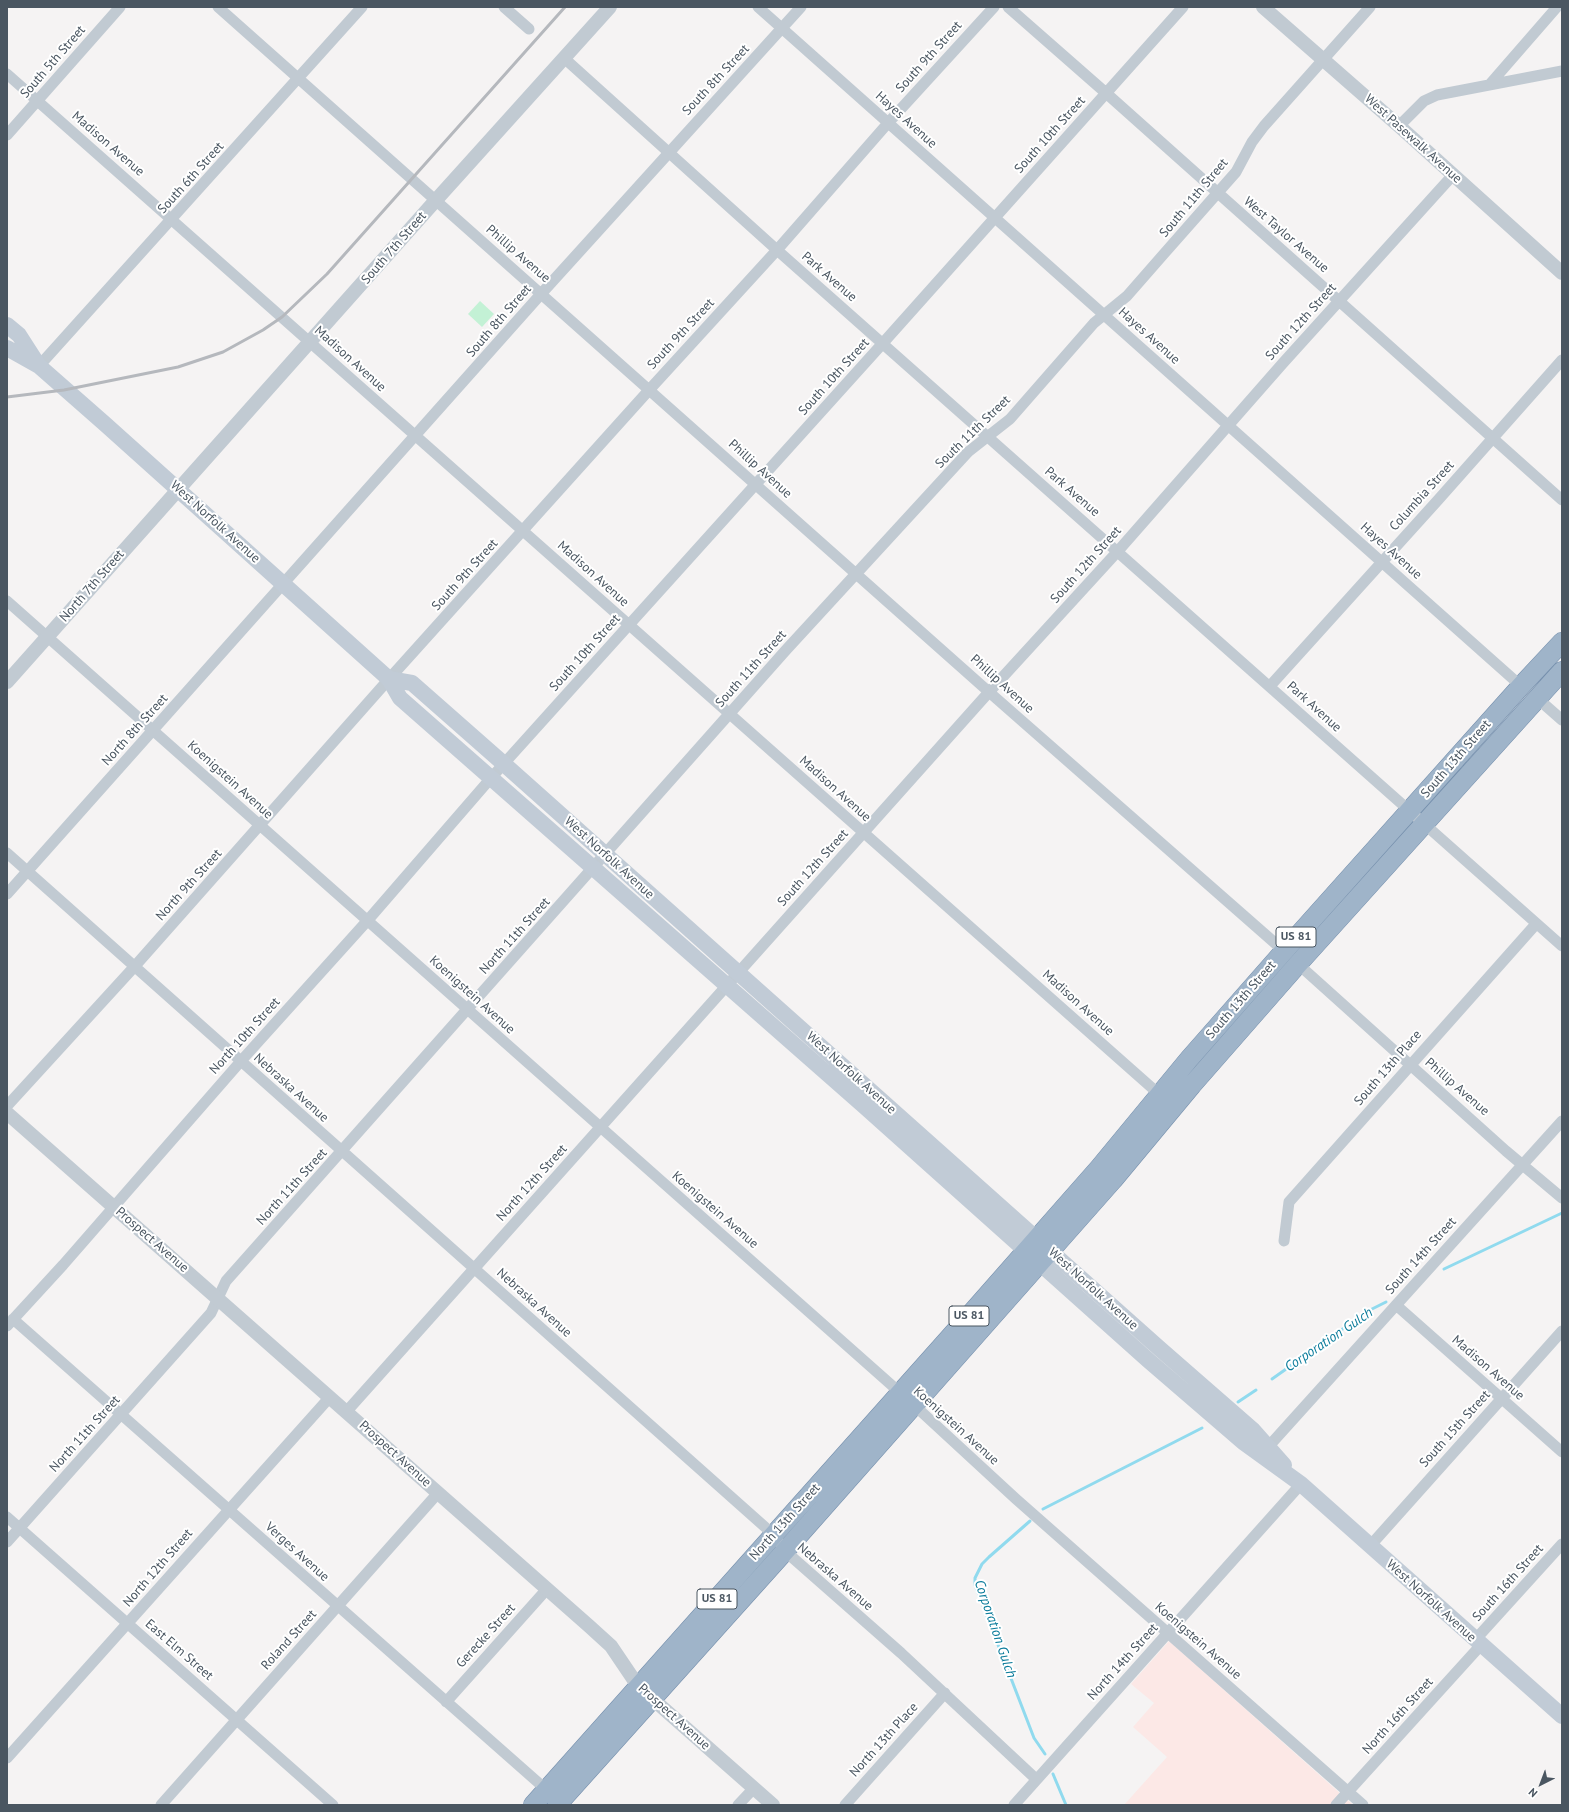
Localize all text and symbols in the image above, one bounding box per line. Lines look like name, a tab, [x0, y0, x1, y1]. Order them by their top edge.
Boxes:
street label: South 9th Street	[893, 18, 965, 96]
street label: South 5th Street	[17, 22, 89, 102]
street label: South 8th Street	[679, 41, 753, 119]
street label: Hayes Avenue	[872, 88, 940, 152]
street label: West Pasewalk Avenue	[1361, 91, 1465, 187]
street label: South 10th Street	[1011, 93, 1089, 177]
street label: Madison Avenue	[69, 108, 147, 180]
street label: South 6th Street	[155, 139, 227, 217]
street label: South 11th Street	[1156, 155, 1232, 241]
street label: West Taylor Avenue	[1240, 194, 1332, 276]
street label: South 7th Street	[358, 209, 430, 287]
street label: Phillip Avenue	[483, 222, 553, 286]
street label: Park Avenue	[798, 249, 860, 305]
street label: South 12th Street	[1262, 280, 1340, 364]
street label: South 8th Street	[463, 281, 535, 361]
street label: South 9th Street	[644, 295, 718, 373]
street label: Hayes Avenue	[1115, 304, 1183, 368]
street label: Madison Avenue	[311, 323, 389, 395]
street label: South 10th Street	[795, 335, 873, 419]
street label: South 11th Street	[932, 392, 1014, 472]
street label: Phillip Avenue	[725, 436, 795, 502]
street label: Columbia Street	[1386, 458, 1458, 534]
street label: Park Avenue	[1041, 464, 1103, 520]
street label: West Norfolk Avenue	[167, 478, 263, 566]
street label: Hayes Avenue	[1357, 519, 1425, 583]
street label: South 12th Street	[1047, 523, 1125, 607]
street label: South 9th Street	[429, 536, 501, 614]
street label: Madison Avenue	[554, 538, 632, 610]
street label: North 7th Street	[56, 547, 128, 625]
street label: South 10th Street	[546, 611, 624, 695]
street label: South 11th Street	[712, 627, 790, 711]
street label: Phillip Avenue	[967, 651, 1037, 717]
street label: Park Avenue	[1284, 678, 1344, 736]
street label: North 8th Street	[99, 691, 171, 769]
street label: South 13th Street	[1418, 717, 1494, 801]
street label: Koenigstein Avenue	[184, 738, 276, 822]
street label: Madison Avenue	[796, 753, 874, 825]
street label: West Norfolk Avenue	[561, 814, 657, 902]
street label: South 12th Street	[774, 826, 852, 910]
street label: North 9th Street	[153, 846, 225, 924]
street label: North 11th Street	[476, 894, 554, 978]
road number: US 81	[1276, 927, 1316, 947]
street label: Koenigstein Avenue	[426, 953, 518, 1037]
street label: South 13th Street	[1203, 958, 1279, 1042]
street label: Madison Avenue	[1039, 967, 1117, 1039]
street label: North 10th Street	[206, 994, 284, 1078]
street label: South 13th Place	[1351, 1027, 1425, 1109]
street label: West Norfolk Avenue	[803, 1029, 899, 1117]
street label: Nebraska Avenue	[250, 1050, 332, 1126]
street label: Phillip Avenue	[1422, 1055, 1492, 1119]
street label: North 12th Street	[493, 1141, 571, 1225]
street label: North 11th Street	[253, 1145, 331, 1229]
street label: Koenigstein Avenue	[669, 1168, 761, 1252]
street label: Prospect Avenue	[112, 1204, 192, 1276]
street label: South 14th Street	[1382, 1214, 1460, 1298]
street label: West Norfolk Avenue	[1045, 1245, 1141, 1333]
street label: Nebraska Avenue	[493, 1265, 575, 1341]
water label: Corporation Gulch	[1282, 1304, 1376, 1376]
road number: US 81	[949, 1306, 989, 1326]
street label: Madison Avenue	[1449, 1332, 1527, 1404]
street label: Koenigstein Avenue	[910, 1384, 1002, 1468]
street label: South 15th Street	[1416, 1387, 1494, 1471]
street label: North 11th Street	[46, 1392, 124, 1476]
street label: Prospect Avenue	[356, 1418, 434, 1490]
street label: North 13th Street	[746, 1480, 824, 1564]
street label: Verges Avenue	[262, 1519, 332, 1585]
street label: North 12th Street	[120, 1526, 196, 1610]
street label: Nebraska Avenue	[794, 1540, 876, 1614]
street label: South 16th Street	[1469, 1541, 1547, 1625]
street label: West Norfolk Avenue	[1383, 1557, 1479, 1645]
water label: Corporation Gulch	[970, 1578, 1020, 1680]
road number: US 81	[697, 1589, 737, 1609]
street label: Koenigstein Avenue	[1152, 1599, 1244, 1683]
street label: Gerecke Street	[453, 1601, 519, 1671]
street label: Roland Street	[258, 1607, 320, 1673]
street label: East Elm Street	[142, 1616, 216, 1684]
street label: North 14th Street	[1084, 1620, 1162, 1704]
street label: North 16th Street	[1359, 1674, 1437, 1758]
street label: Prospect Avenue	[635, 1681, 713, 1753]
street label: North 13th Place	[847, 1700, 921, 1780]
north arrow	[1521, 1764, 1561, 1804]
text: N	[1526, 1785, 1540, 1801]

